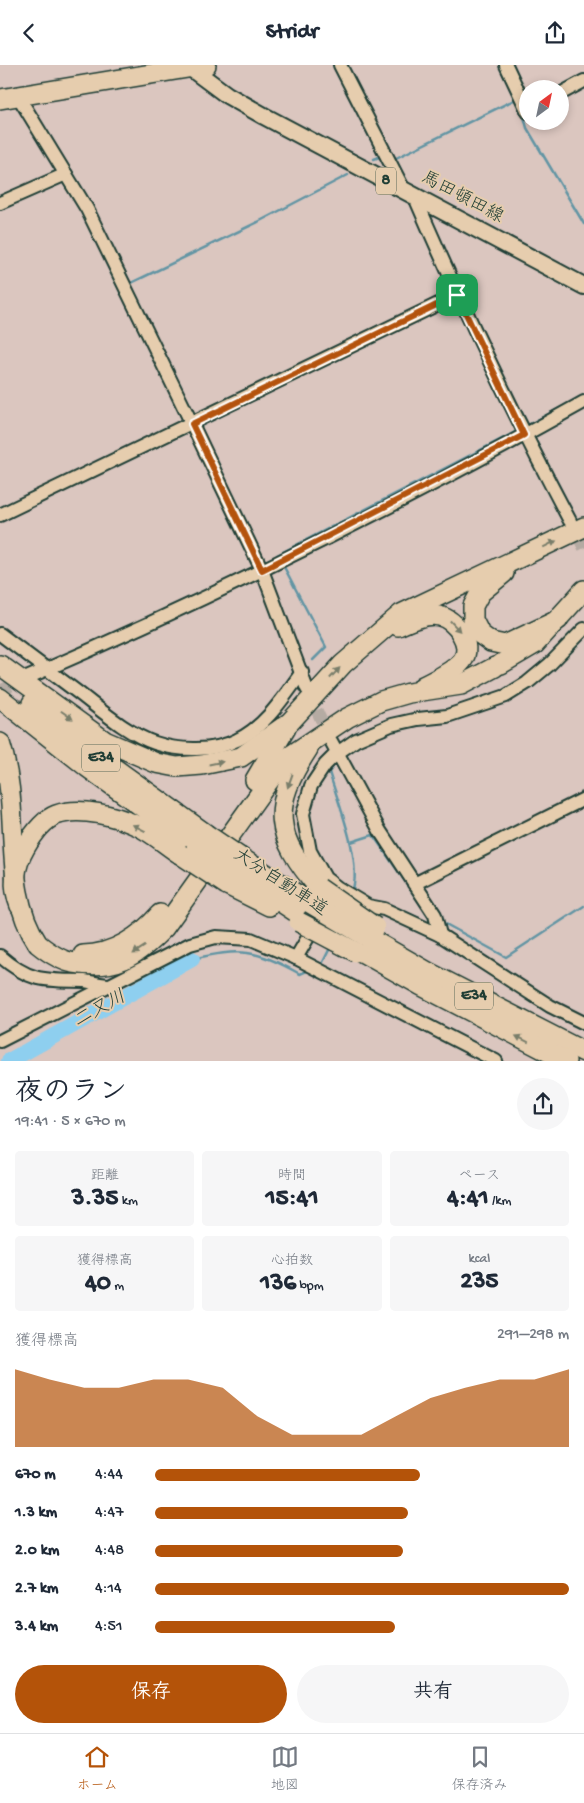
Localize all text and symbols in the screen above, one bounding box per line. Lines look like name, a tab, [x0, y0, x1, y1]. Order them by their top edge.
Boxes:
icon: back	[15, 19, 43, 47]
icon: share	[541, 19, 569, 47]
text: Stridr	[266, 20, 318, 46]
north arrow	[519, 80, 569, 130]
map controls	[519, 80, 569, 130]
road number: 8	[376, 167, 396, 195]
street label: 馬田頓田線	[417, 167, 507, 228]
pin	[436, 274, 478, 316]
icon: arrive	[443, 281, 471, 309]
one-way arrow	[542, 540, 557, 548]
one-way arrow	[450, 620, 461, 633]
one-way arrow	[329, 668, 341, 680]
one-way arrow	[61, 710, 74, 720]
road number: E34	[82, 745, 120, 771]
one-way arrow	[209, 758, 225, 766]
one-way arrow	[286, 774, 294, 789]
one-way arrow	[131, 824, 146, 832]
street label: 大分自動車道	[229, 844, 332, 921]
one-way arrow	[133, 945, 146, 955]
road number: E34	[455, 983, 493, 1009]
water label: 二又川	[69, 986, 131, 1034]
one-way arrow	[515, 1035, 529, 1043]
text: 夜のラン	[15, 1077, 127, 1110]
button: share	[517, 1078, 569, 1130]
text: 19:41 · 5 × 670 m	[15, 1113, 126, 1132]
text: 距離	[91, 1168, 119, 1185]
text: 時間	[278, 1168, 306, 1185]
text: ペース	[459, 1168, 500, 1185]
text: 3.35	[71, 1185, 118, 1214]
text: 15:41	[265, 1185, 319, 1214]
text: 4:41	[447, 1185, 489, 1214]
text: km	[118, 1193, 138, 1210]
text: /km	[489, 1193, 512, 1210]
text: kcal	[468, 1251, 490, 1268]
text: 獲得標高	[77, 1253, 133, 1270]
text: 心拍数	[271, 1253, 313, 1270]
text: 235	[460, 1268, 499, 1297]
text: 40	[85, 1270, 111, 1299]
text: 136	[260, 1270, 296, 1299]
text: m	[111, 1278, 124, 1295]
text: bpm	[296, 1278, 324, 1295]
text: 291–298 m	[497, 1326, 569, 1345]
text: 獲得標高	[15, 1333, 79, 1352]
text: 670 m	[15, 1466, 56, 1485]
text: 4:44	[95, 1466, 123, 1485]
text: 1.3 km	[15, 1504, 57, 1523]
text: 4:47	[95, 1504, 123, 1523]
text: 2.0 km	[15, 1542, 59, 1561]
text: 4:48	[95, 1542, 124, 1561]
text: 2.7 km	[15, 1580, 58, 1599]
text: 4:14	[95, 1580, 122, 1599]
text: 3.4 km	[15, 1618, 58, 1637]
text: 4:51	[95, 1618, 122, 1637]
button: 保存	[15, 1665, 287, 1723]
button: 共有	[297, 1665, 569, 1723]
tab: ホーム	[76, 1743, 118, 1795]
tab: 地図	[271, 1743, 299, 1795]
tab: 保存済み	[452, 1743, 508, 1795]

